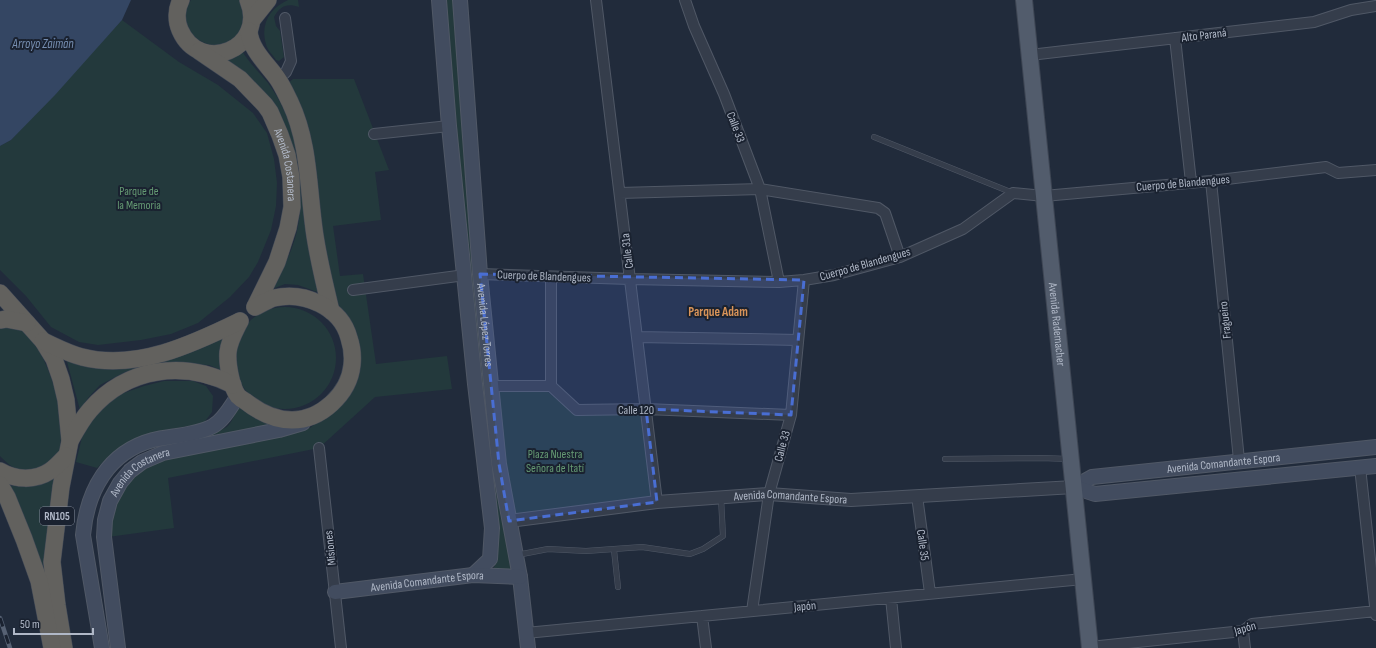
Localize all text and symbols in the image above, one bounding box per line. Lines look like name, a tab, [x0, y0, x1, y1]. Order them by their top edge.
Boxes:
street label: Alto Paraná	[1180, 25, 1228, 46]
water label: Arroyo Zaimán	[11, 36, 74, 52]
street label: Calle 33	[723, 110, 748, 145]
street label: Avenida Costanera	[270, 125, 299, 202]
street label: Cuerpo de Blandengues	[1136, 172, 1230, 195]
park label: Parque de la Memoria	[117, 184, 161, 213]
street label: Calle 31a	[618, 232, 637, 269]
street label: Cuerpo de Blandengues	[818, 244, 912, 285]
street label: Cuerpo de Blandengues	[497, 267, 591, 286]
street label: Avenida Rademacher	[1045, 281, 1068, 367]
street label: Avenida López Torres	[473, 282, 496, 367]
street label: Fragueiro	[1216, 301, 1235, 339]
district label: Parque Adam	[688, 304, 748, 320]
street label: Calle 120	[618, 403, 654, 418]
street label: Calle 33	[771, 429, 794, 463]
street label: Avenida Costanera	[106, 445, 171, 500]
park label: Plaza Nuestra Señora de Itatí	[526, 447, 585, 476]
street label: Avenida Comandante Espora	[1165, 450, 1281, 477]
street label: Avenida Comandante Espora	[732, 487, 848, 508]
road number: RN105	[40, 507, 74, 525]
street label: Calle 35	[913, 529, 932, 562]
street label: Misiones	[321, 530, 340, 566]
street label: Avenida Comandante Espora	[369, 568, 485, 596]
street label: Japón	[792, 598, 817, 615]
scale bar	[14, 610, 93, 636]
text: 50 m	[20, 617, 40, 632]
street label: Japón	[1231, 618, 1258, 639]

